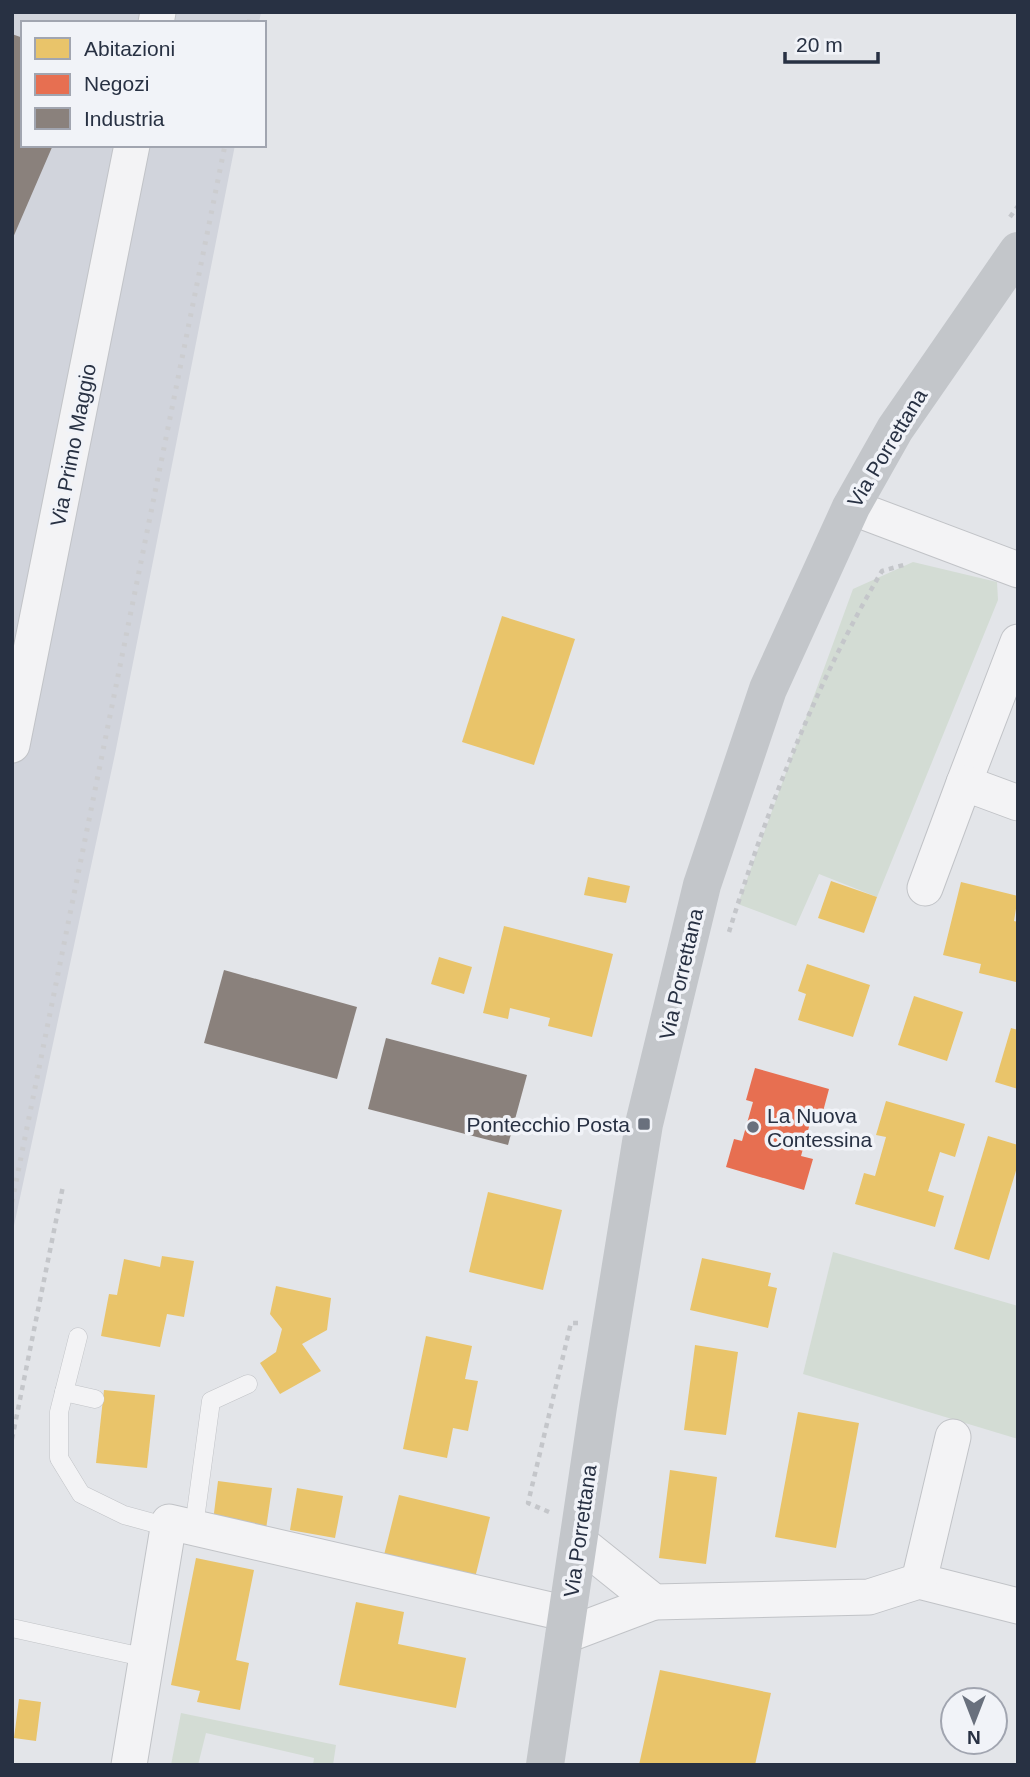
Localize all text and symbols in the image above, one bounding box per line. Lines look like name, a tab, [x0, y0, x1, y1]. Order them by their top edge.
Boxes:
legend	[21, 21, 266, 147]
scale bar	[785, 21, 878, 65]
text: 20 m	[796, 33, 843, 56]
text: Abitazioni	[84, 37, 175, 60]
text: Negozi	[84, 72, 149, 95]
text: Industria	[84, 107, 165, 130]
street label: Via Primo Maggio	[46, 362, 100, 528]
street label: Via Porrettana	[843, 384, 931, 511]
street label: Via Porrettana	[655, 906, 707, 1042]
place label: La Nuova Contessina	[767, 1104, 872, 1151]
place label: Pontecchio Posta	[467, 1113, 630, 1136]
marker: Pontecchio Posta	[636, 1116, 652, 1132]
marker: La Nuova Contessina	[745, 1119, 761, 1135]
street label: Via Porrettana	[559, 1463, 601, 1599]
north arrow	[939, 1686, 1009, 1756]
text: N	[967, 1727, 981, 1748]

